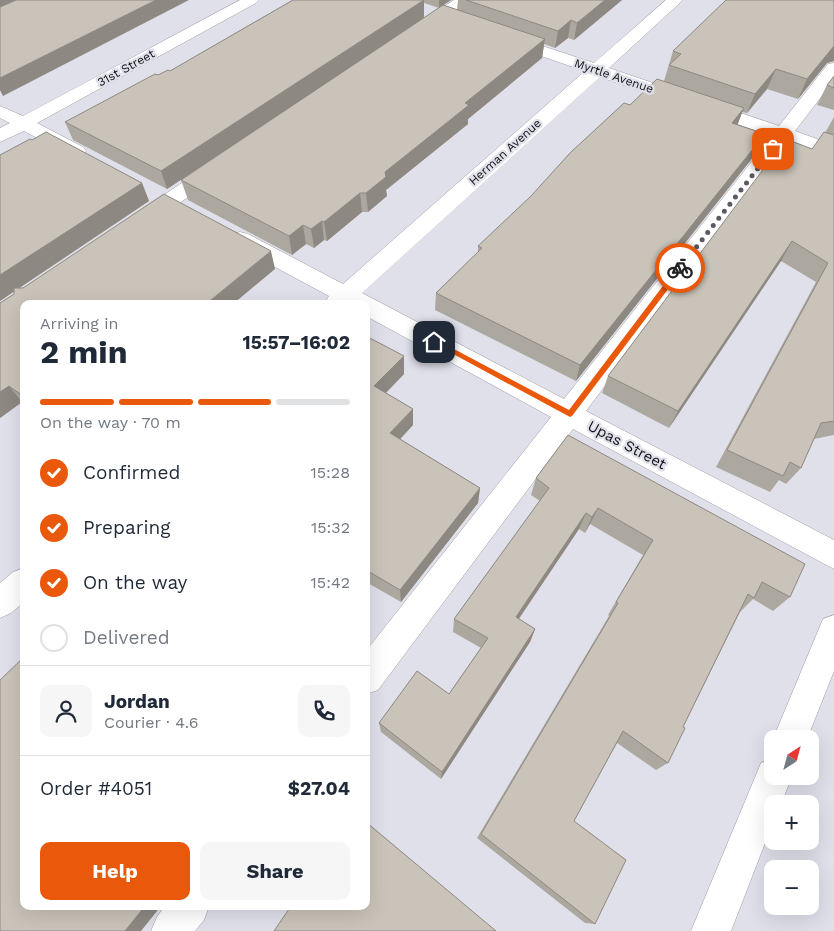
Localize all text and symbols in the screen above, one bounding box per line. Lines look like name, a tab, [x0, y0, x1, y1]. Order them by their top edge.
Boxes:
street label: 31st Street	[95, 47, 157, 89]
street label: Myrtle Avenue	[573, 56, 655, 96]
street label: Herman Avenue	[466, 116, 544, 188]
pin	[752, 128, 794, 170]
icon: bag	[759, 135, 787, 163]
courier	[655, 243, 705, 293]
icon: bike	[666, 254, 694, 282]
text: Arriving in	[40, 314, 118, 333]
pin	[413, 321, 455, 363]
icon: home	[420, 328, 448, 356]
text: 15:57–16:02	[242, 331, 350, 354]
text: 2 min	[40, 333, 128, 371]
text: On the way · 70 m	[40, 413, 181, 432]
street label: Upas Street	[585, 417, 670, 474]
icon: check	[40, 459, 68, 487]
text: Confirmed	[83, 461, 180, 484]
text: 15:28	[311, 463, 350, 482]
icon: check	[40, 514, 68, 542]
text: Preparing	[83, 516, 170, 539]
text: 15:32	[311, 518, 350, 537]
icon: check	[40, 569, 68, 597]
text: On the way	[83, 571, 187, 594]
text: 15:42	[311, 573, 350, 592]
text: Delivered	[83, 626, 170, 649]
button: person	[40, 685, 92, 737]
button: phone	[298, 685, 350, 737]
text: Jordan	[104, 690, 170, 713]
text: Courier · 4.6	[104, 713, 199, 732]
north arrow	[764, 730, 819, 785]
map controls	[764, 730, 819, 915]
text: Order #4051	[40, 777, 152, 800]
text: $27.04	[288, 777, 350, 800]
button: +	[764, 795, 819, 850]
button: Help	[40, 842, 190, 900]
button: Share	[200, 842, 350, 900]
button: −	[764, 860, 819, 915]

